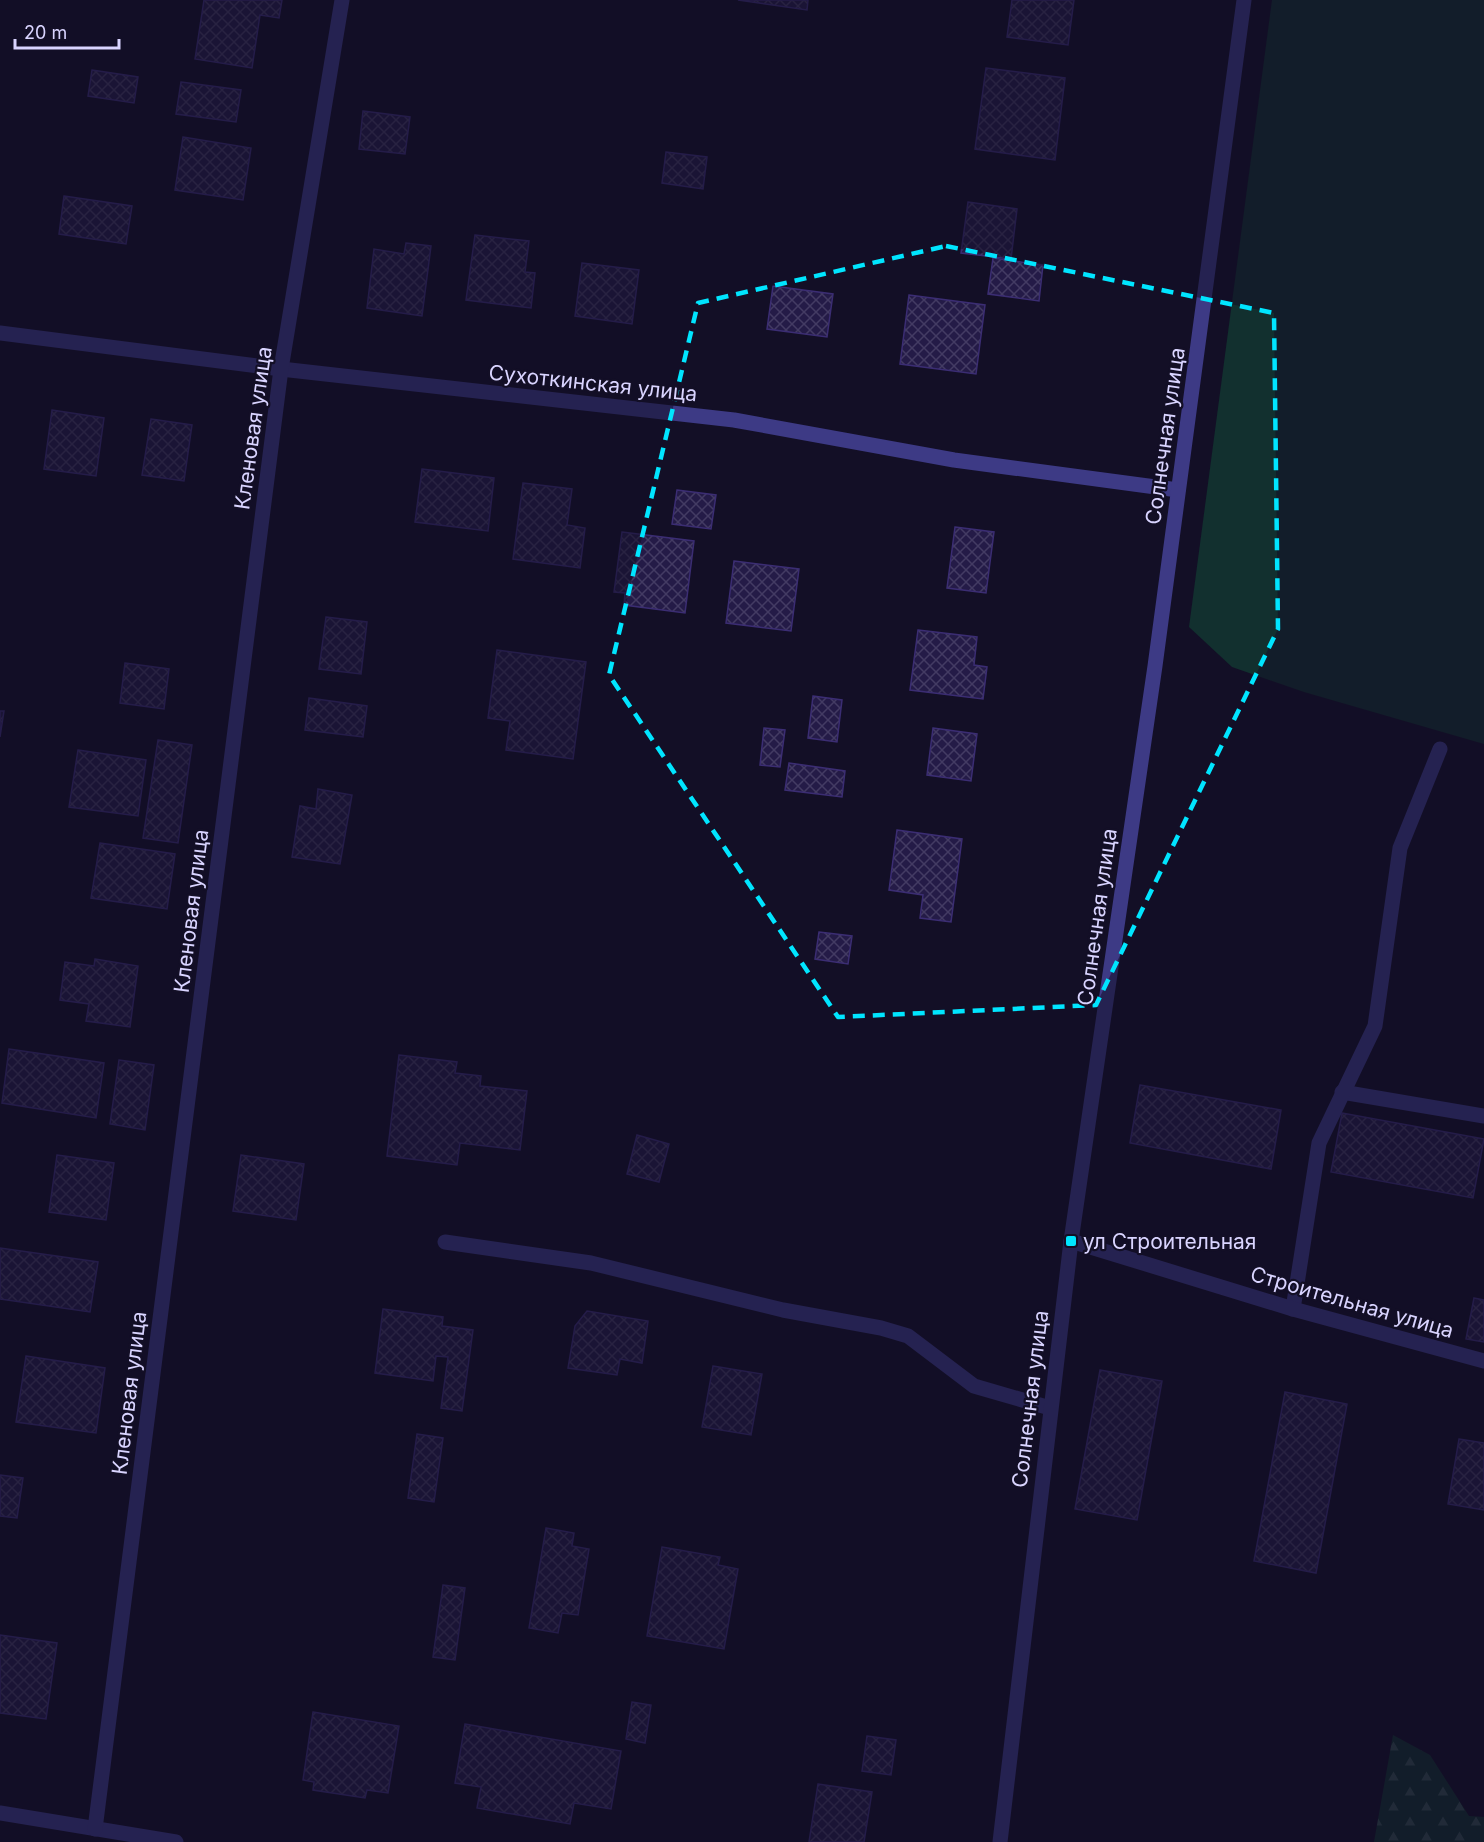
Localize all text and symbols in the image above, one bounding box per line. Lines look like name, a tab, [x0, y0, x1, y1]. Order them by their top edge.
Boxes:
scale bar	[15, 12, 118, 50]
text: 20 m	[24, 22, 67, 43]
street label: Кленовая улица	[229, 345, 277, 511]
street label: Солнечная улица	[1140, 346, 1190, 526]
street label: Сухоткинская улица	[488, 360, 698, 406]
street label: Солнечная улица	[1072, 827, 1122, 1007]
street label: Кленовая улица	[169, 828, 213, 994]
place label: ул Строительная	[1083, 1229, 1257, 1254]
marker: ул Строительная	[1064, 1234, 1078, 1248]
street label: Строительная улица	[1248, 1261, 1456, 1343]
street label: Солнечная улица	[1007, 1309, 1053, 1489]
street label: Кленовая улица	[107, 1310, 151, 1476]

